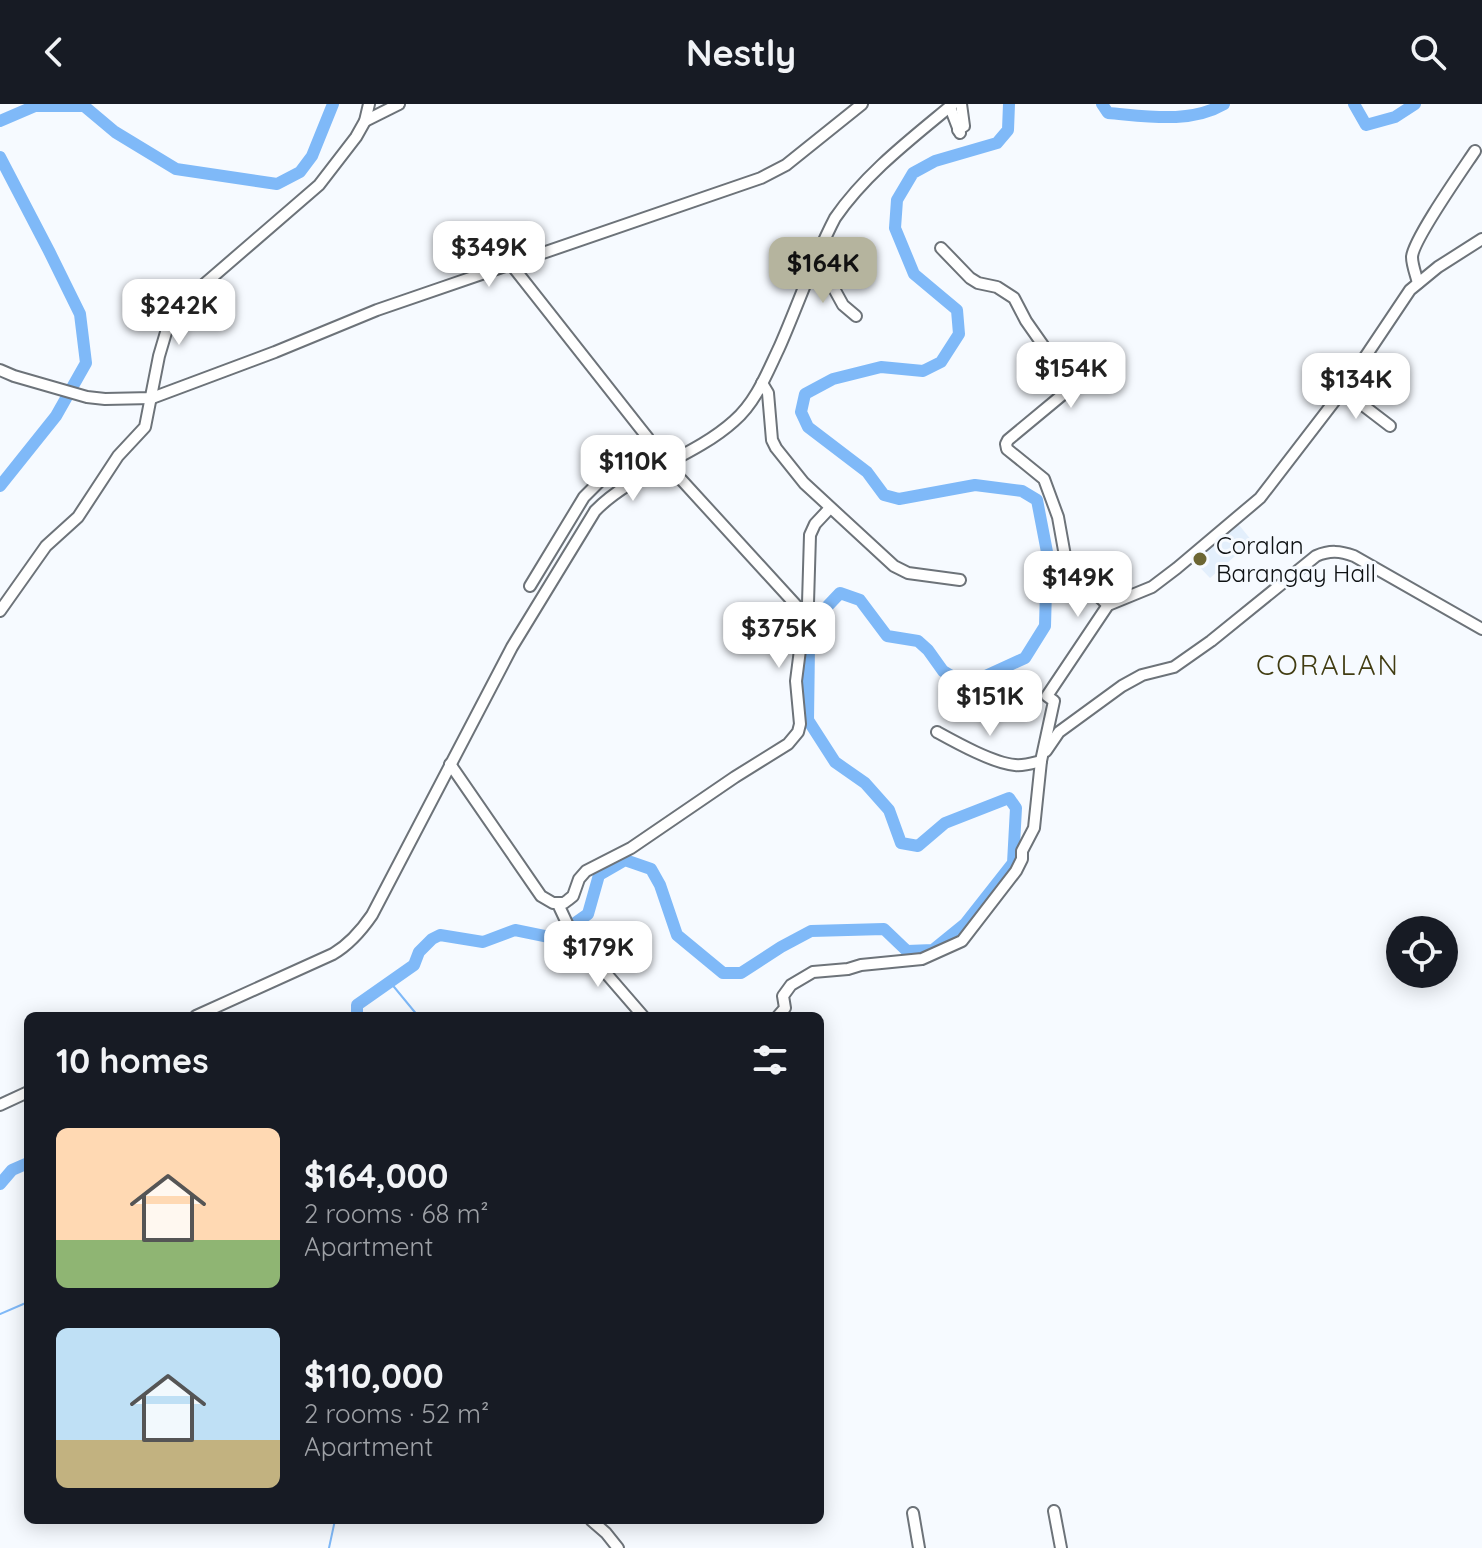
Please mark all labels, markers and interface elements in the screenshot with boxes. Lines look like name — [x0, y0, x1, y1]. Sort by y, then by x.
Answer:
icon: back — [32, 30, 76, 74]
text: Nestly — [686, 30, 796, 75]
icon: search — [1406, 30, 1450, 74]
pin: $349K — [433, 221, 545, 289]
text: $349K — [451, 230, 527, 263]
pin: $164K — [767, 237, 879, 305]
text: $164K — [787, 246, 859, 279]
pin: $242K — [123, 279, 235, 347]
text: $242K — [140, 288, 218, 321]
pin: $154K — [1015, 342, 1127, 410]
text: $154K — [1035, 351, 1107, 384]
pin: $134K — [1300, 353, 1412, 421]
text: $134K — [1320, 362, 1392, 395]
pin: $110K — [577, 435, 689, 503]
text: $110K — [599, 444, 667, 477]
place label: Coralan Barangay Hall — [1216, 530, 1376, 588]
marker: Coralan Barangay Hall — [1191, 550, 1209, 568]
pin: $149K — [1022, 551, 1134, 619]
text: $149K — [1042, 560, 1114, 593]
pin: $375K — [723, 602, 835, 670]
text: $375K — [741, 611, 817, 644]
district label: CORALAN — [1256, 647, 1400, 682]
pin: $151K — [934, 670, 1046, 738]
text: $151K — [956, 679, 1024, 712]
map controls — [1386, 916, 1458, 988]
button: locate — [1386, 916, 1458, 988]
pin: $179K — [542, 921, 654, 989]
text: $179K — [562, 930, 634, 963]
icon: filters — [748, 1038, 792, 1082]
text: 10 homes — [56, 1039, 209, 1082]
text: $164,000 — [304, 1154, 448, 1197]
icon: home — [120, 1160, 216, 1256]
text: 2 rooms · 68 m² — [304, 1197, 489, 1230]
text: Apartment — [304, 1230, 433, 1263]
text: $110,000 — [304, 1354, 444, 1397]
icon: home — [120, 1360, 216, 1456]
text: 2 rooms · 52 m² — [304, 1397, 489, 1430]
text: Apartment — [304, 1430, 433, 1463]

